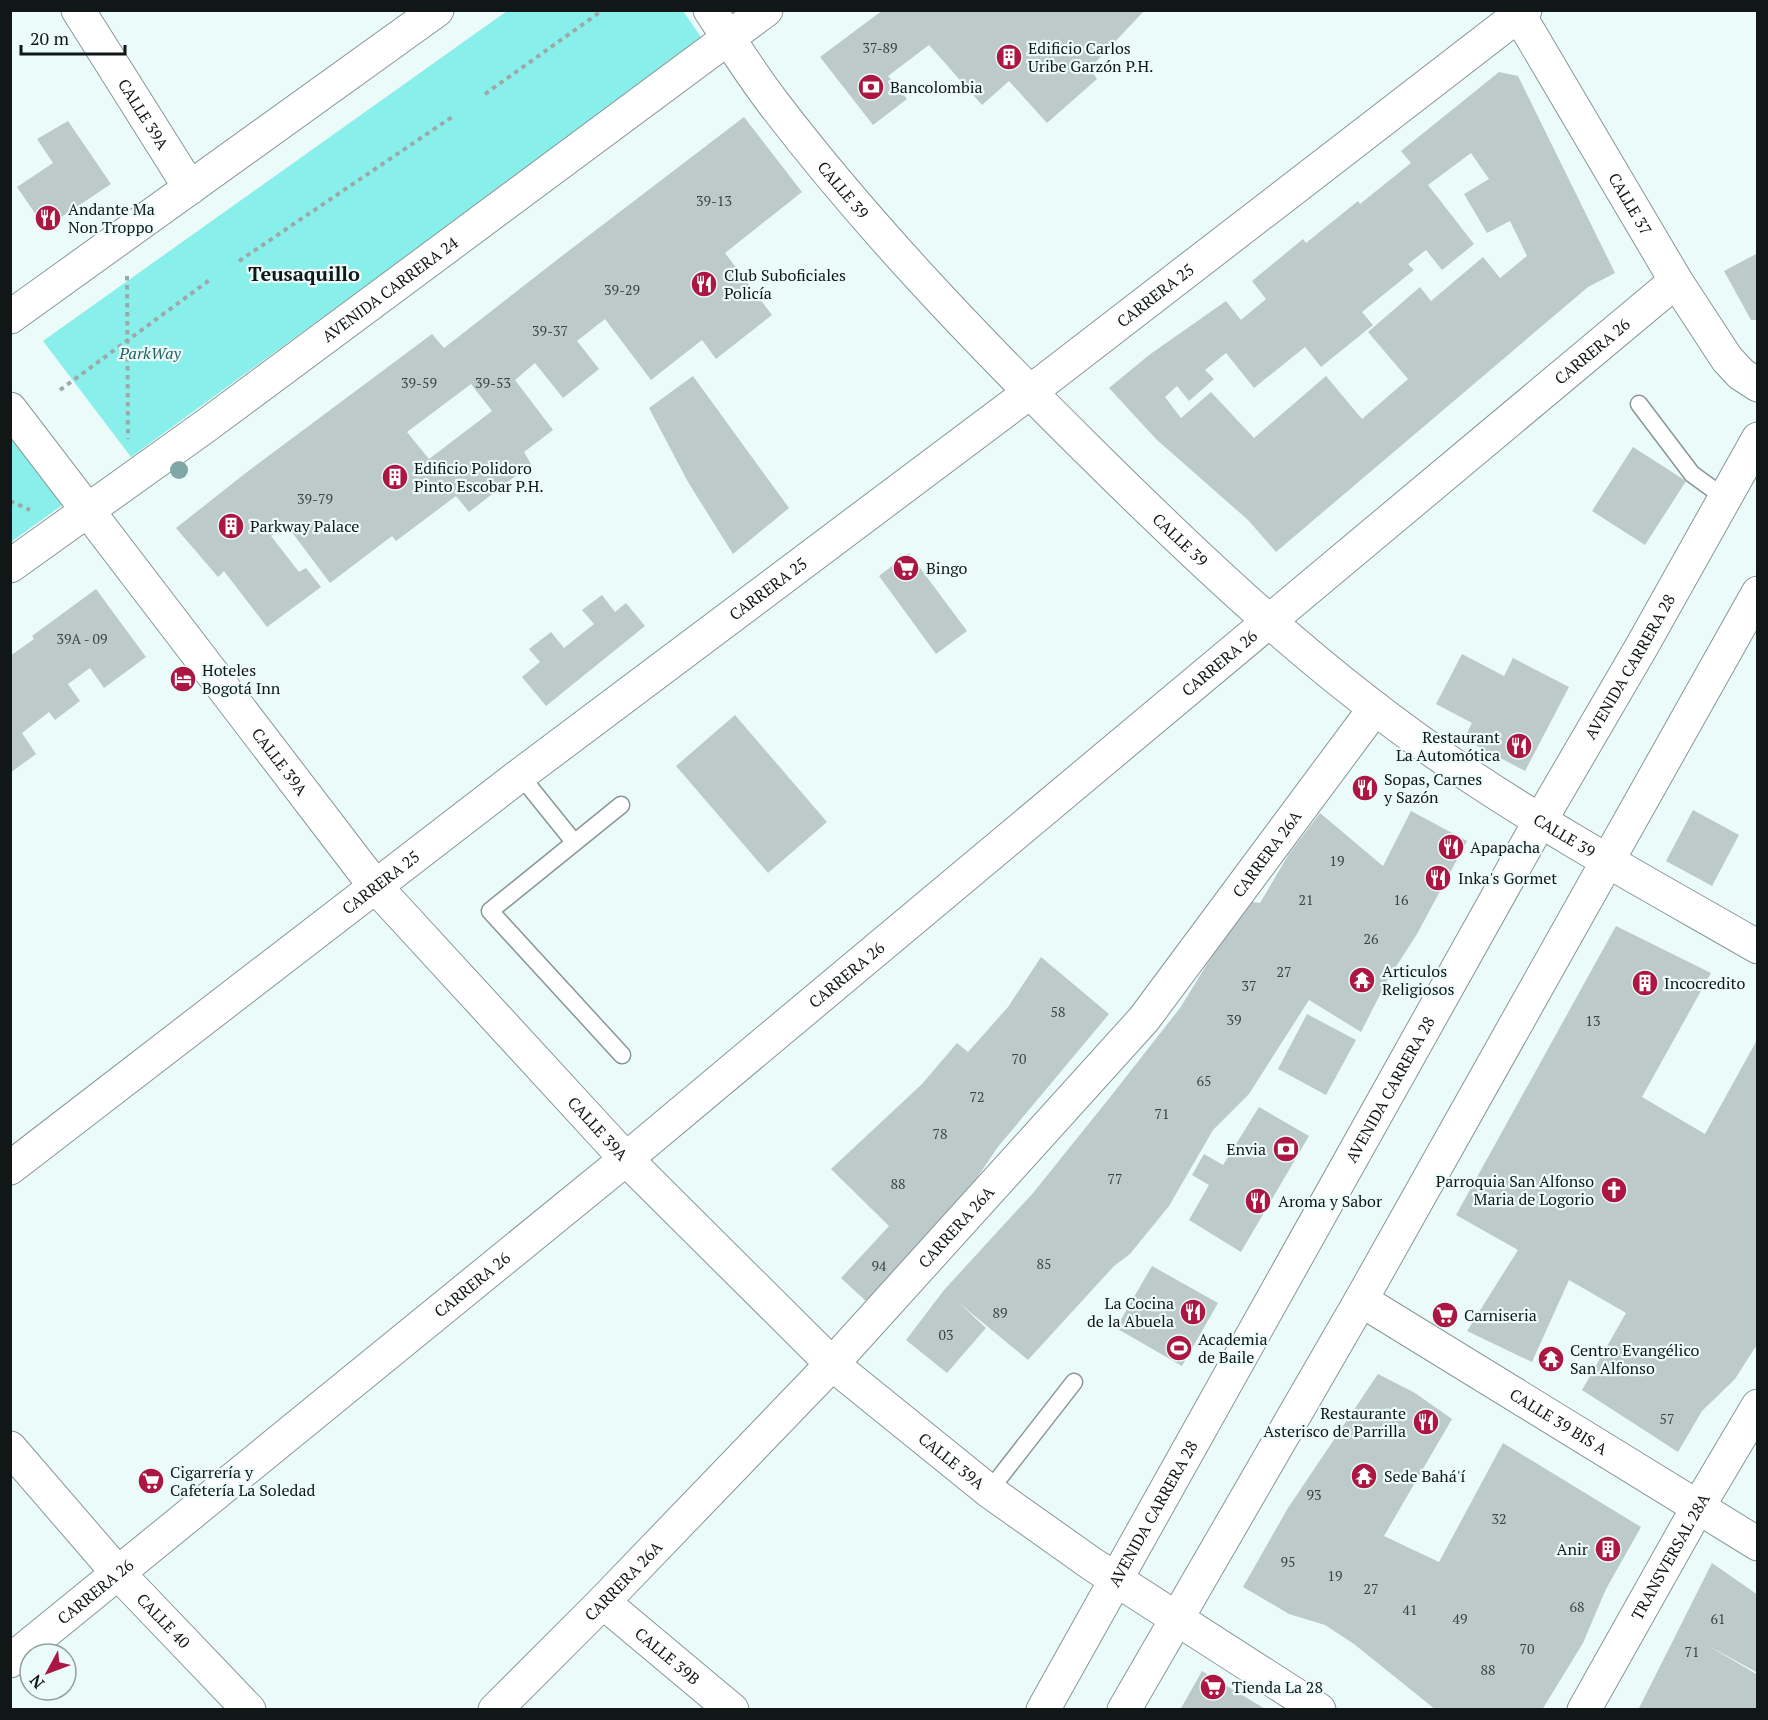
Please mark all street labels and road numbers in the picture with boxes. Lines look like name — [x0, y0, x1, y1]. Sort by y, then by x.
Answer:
street label: CALLE 39A — [113, 75, 174, 154]
street label: CALLE 39 — [813, 156, 874, 223]
street label: CALLE 37 — [1603, 169, 1657, 239]
street label: AVENIDA CARRERA 24 — [317, 231, 463, 347]
street label: CARRERA 25 — [1112, 258, 1199, 332]
street label: CARRERA 26 — [1550, 313, 1635, 389]
street label: CALLE 39 — [1148, 508, 1213, 571]
street label: CARRERA 25 — [724, 552, 812, 625]
street label: AVENIDA CARRERA 28 — [1579, 590, 1680, 743]
street label: CARRERA 26 — [1177, 625, 1262, 701]
street label: CALLE 39A — [247, 723, 313, 800]
street label: CARRERA 26A — [1227, 806, 1306, 902]
street label: CALLE 39 — [1529, 808, 1600, 862]
street label: CARRERA 25 — [337, 845, 424, 919]
street label: CARRERA 26 — [804, 936, 889, 1013]
street label: AVENIDA CARRERA 28 — [1340, 1012, 1440, 1166]
street label: CALLE 39A — [563, 1092, 633, 1165]
street label: CARRERA 26A — [913, 1181, 999, 1272]
street label: CARRERA 26 — [429, 1246, 515, 1322]
street label: CALLE 39 BIS A — [1506, 1383, 1612, 1460]
street label: CALLE 39A — [914, 1427, 990, 1494]
street label: AVENIDA CARRERA 28 — [1103, 1437, 1202, 1591]
street label: TRANSVERSAL 28A — [1626, 1489, 1715, 1624]
street label: CARRERA 26A — [579, 1536, 667, 1626]
street label: CARRERA 26 — [53, 1554, 138, 1629]
street label: CALLE 40 — [132, 1588, 195, 1653]
street label: CALLE 39B — [630, 1622, 705, 1690]

